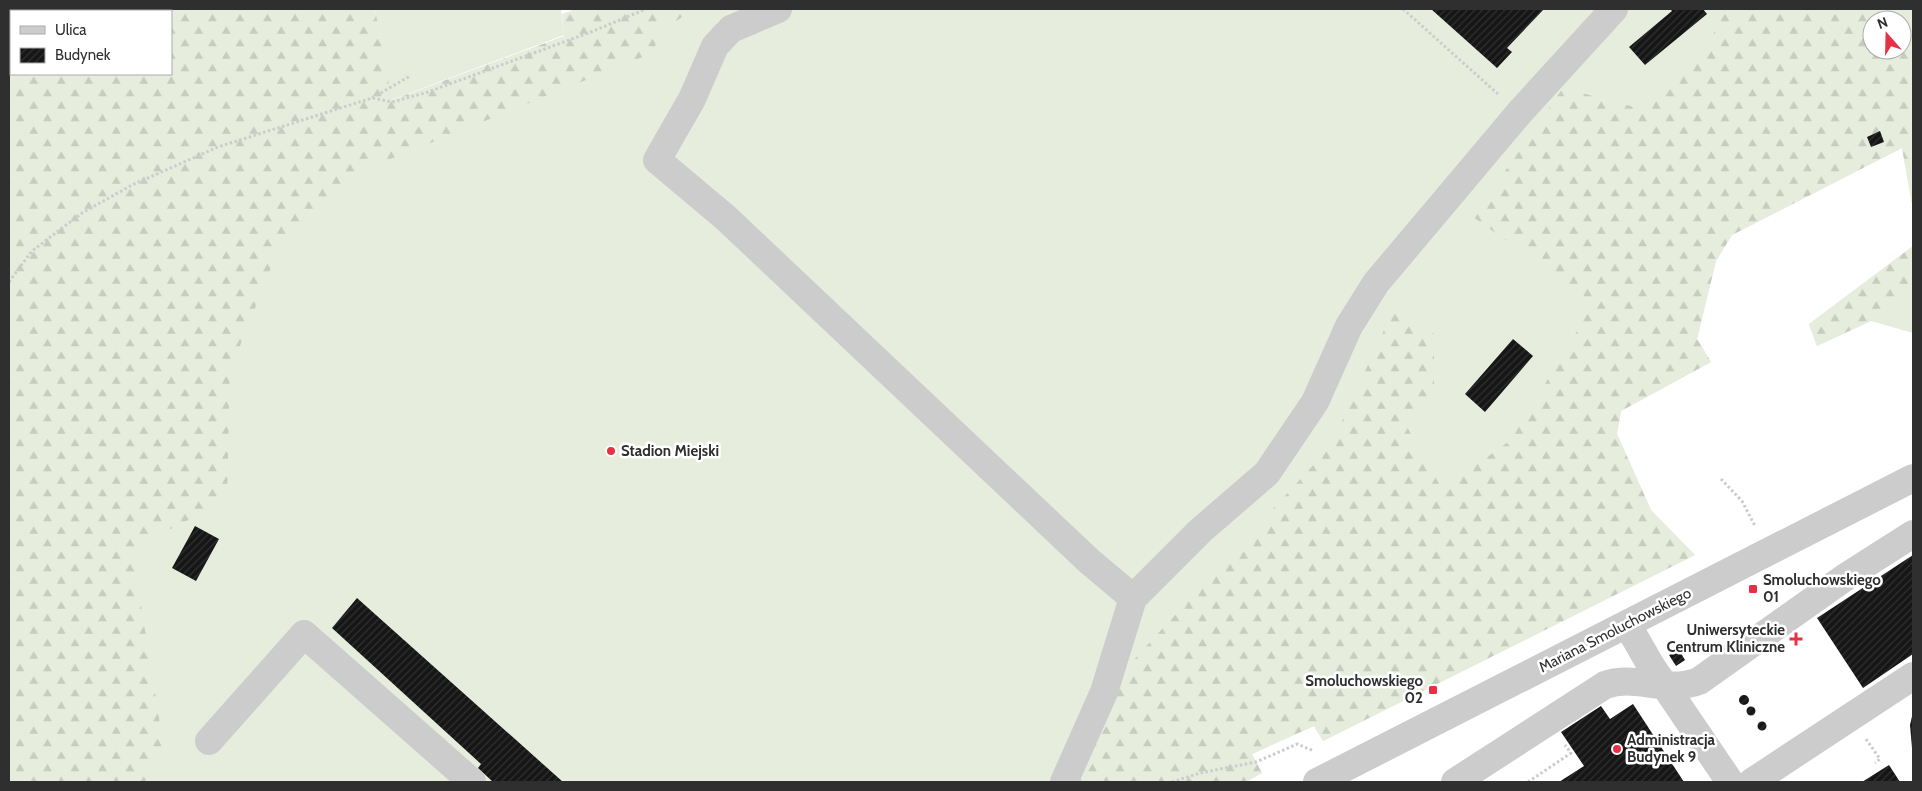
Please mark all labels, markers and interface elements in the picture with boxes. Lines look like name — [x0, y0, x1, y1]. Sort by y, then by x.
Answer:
legend — [10, 10, 172, 75]
north arrow — [1862, 10, 1912, 60]
text: N — [1875, 13, 1890, 33]
text: Ulica — [55, 21, 87, 39]
text: Budynek — [55, 46, 111, 64]
place label: Stadion Miejski — [621, 442, 719, 460]
marker: Stadion Miejski — [605, 445, 617, 457]
place label: Smoluchowskiego 01 — [1763, 571, 1881, 606]
marker: Smoluchowskiego 01 — [1747, 583, 1759, 595]
street label: Mariana Smoluchowskiego — [1536, 584, 1694, 676]
place label: Uniwersyteckie Centrum Kliniczne — [1667, 621, 1785, 656]
marker: Uniwersyteckie Centrum Kliniczne — [1789, 632, 1803, 646]
place label: Smoluchowskiego 02 — [1305, 672, 1423, 707]
marker: Smoluchowskiego 02 — [1427, 684, 1439, 696]
place label: Administracja Budynek 9 — [1627, 731, 1716, 766]
marker: Administracja Budynek 9 — [1611, 743, 1623, 755]

